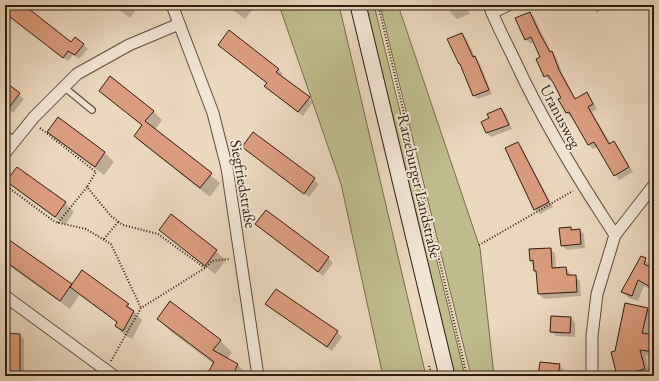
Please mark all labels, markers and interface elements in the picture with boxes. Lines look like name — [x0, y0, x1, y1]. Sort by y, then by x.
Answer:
street label: Uranusweg — [535, 81, 587, 153]
street label: Ratzeburger Landstraße — [393, 112, 446, 260]
street label: Siegfriedstraße — [225, 138, 262, 230]

